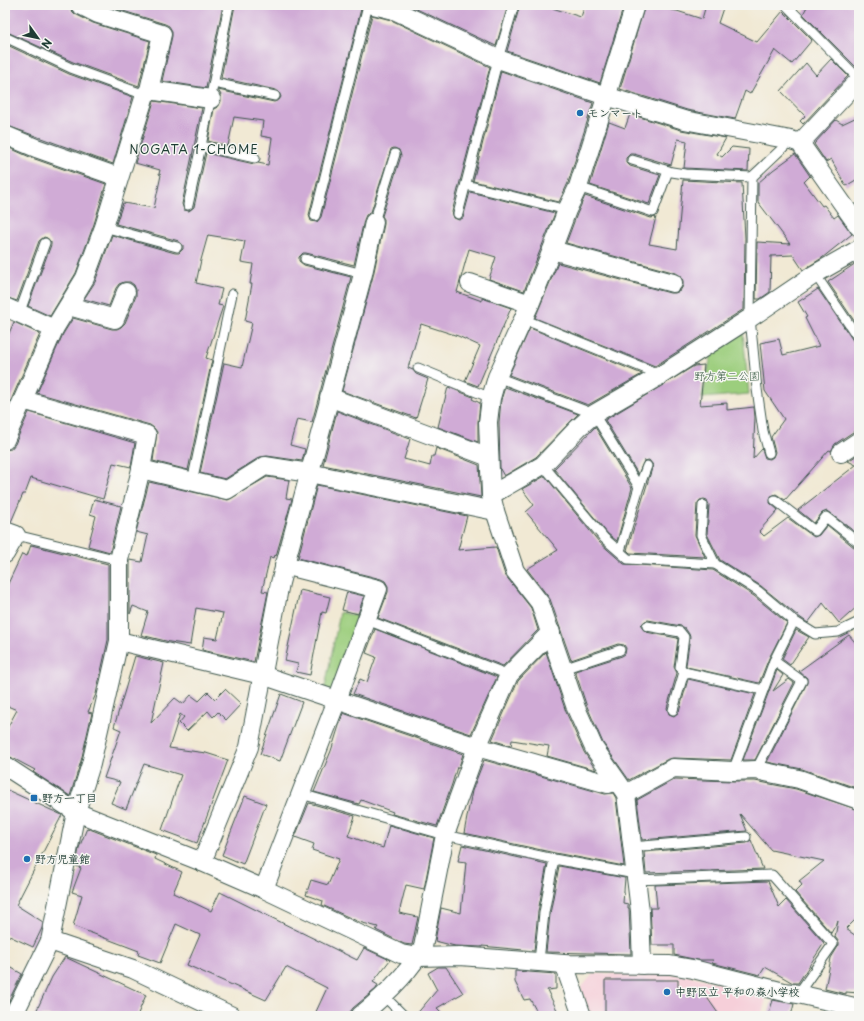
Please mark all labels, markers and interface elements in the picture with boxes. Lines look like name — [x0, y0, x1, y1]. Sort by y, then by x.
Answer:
north arrow — [18, 18, 58, 58]
text: N — [37, 35, 56, 52]
place label: モンマート — [588, 104, 643, 121]
marker: モンマート — [575, 108, 585, 118]
district label: NOGATA 1-CHOME — [129, 140, 259, 158]
park label: 野方第二公園 — [694, 367, 760, 384]
place label: 野方一丁目 — [42, 789, 97, 806]
marker: 野方一丁目 — [29, 793, 39, 803]
place label: 野方児童館 — [35, 850, 90, 867]
marker: 野方児童館 — [22, 854, 32, 864]
place label: 中野区立 平和の森小学校 — [675, 983, 800, 1000]
marker: 中野区立 平和の森小学校 — [662, 987, 672, 997]

